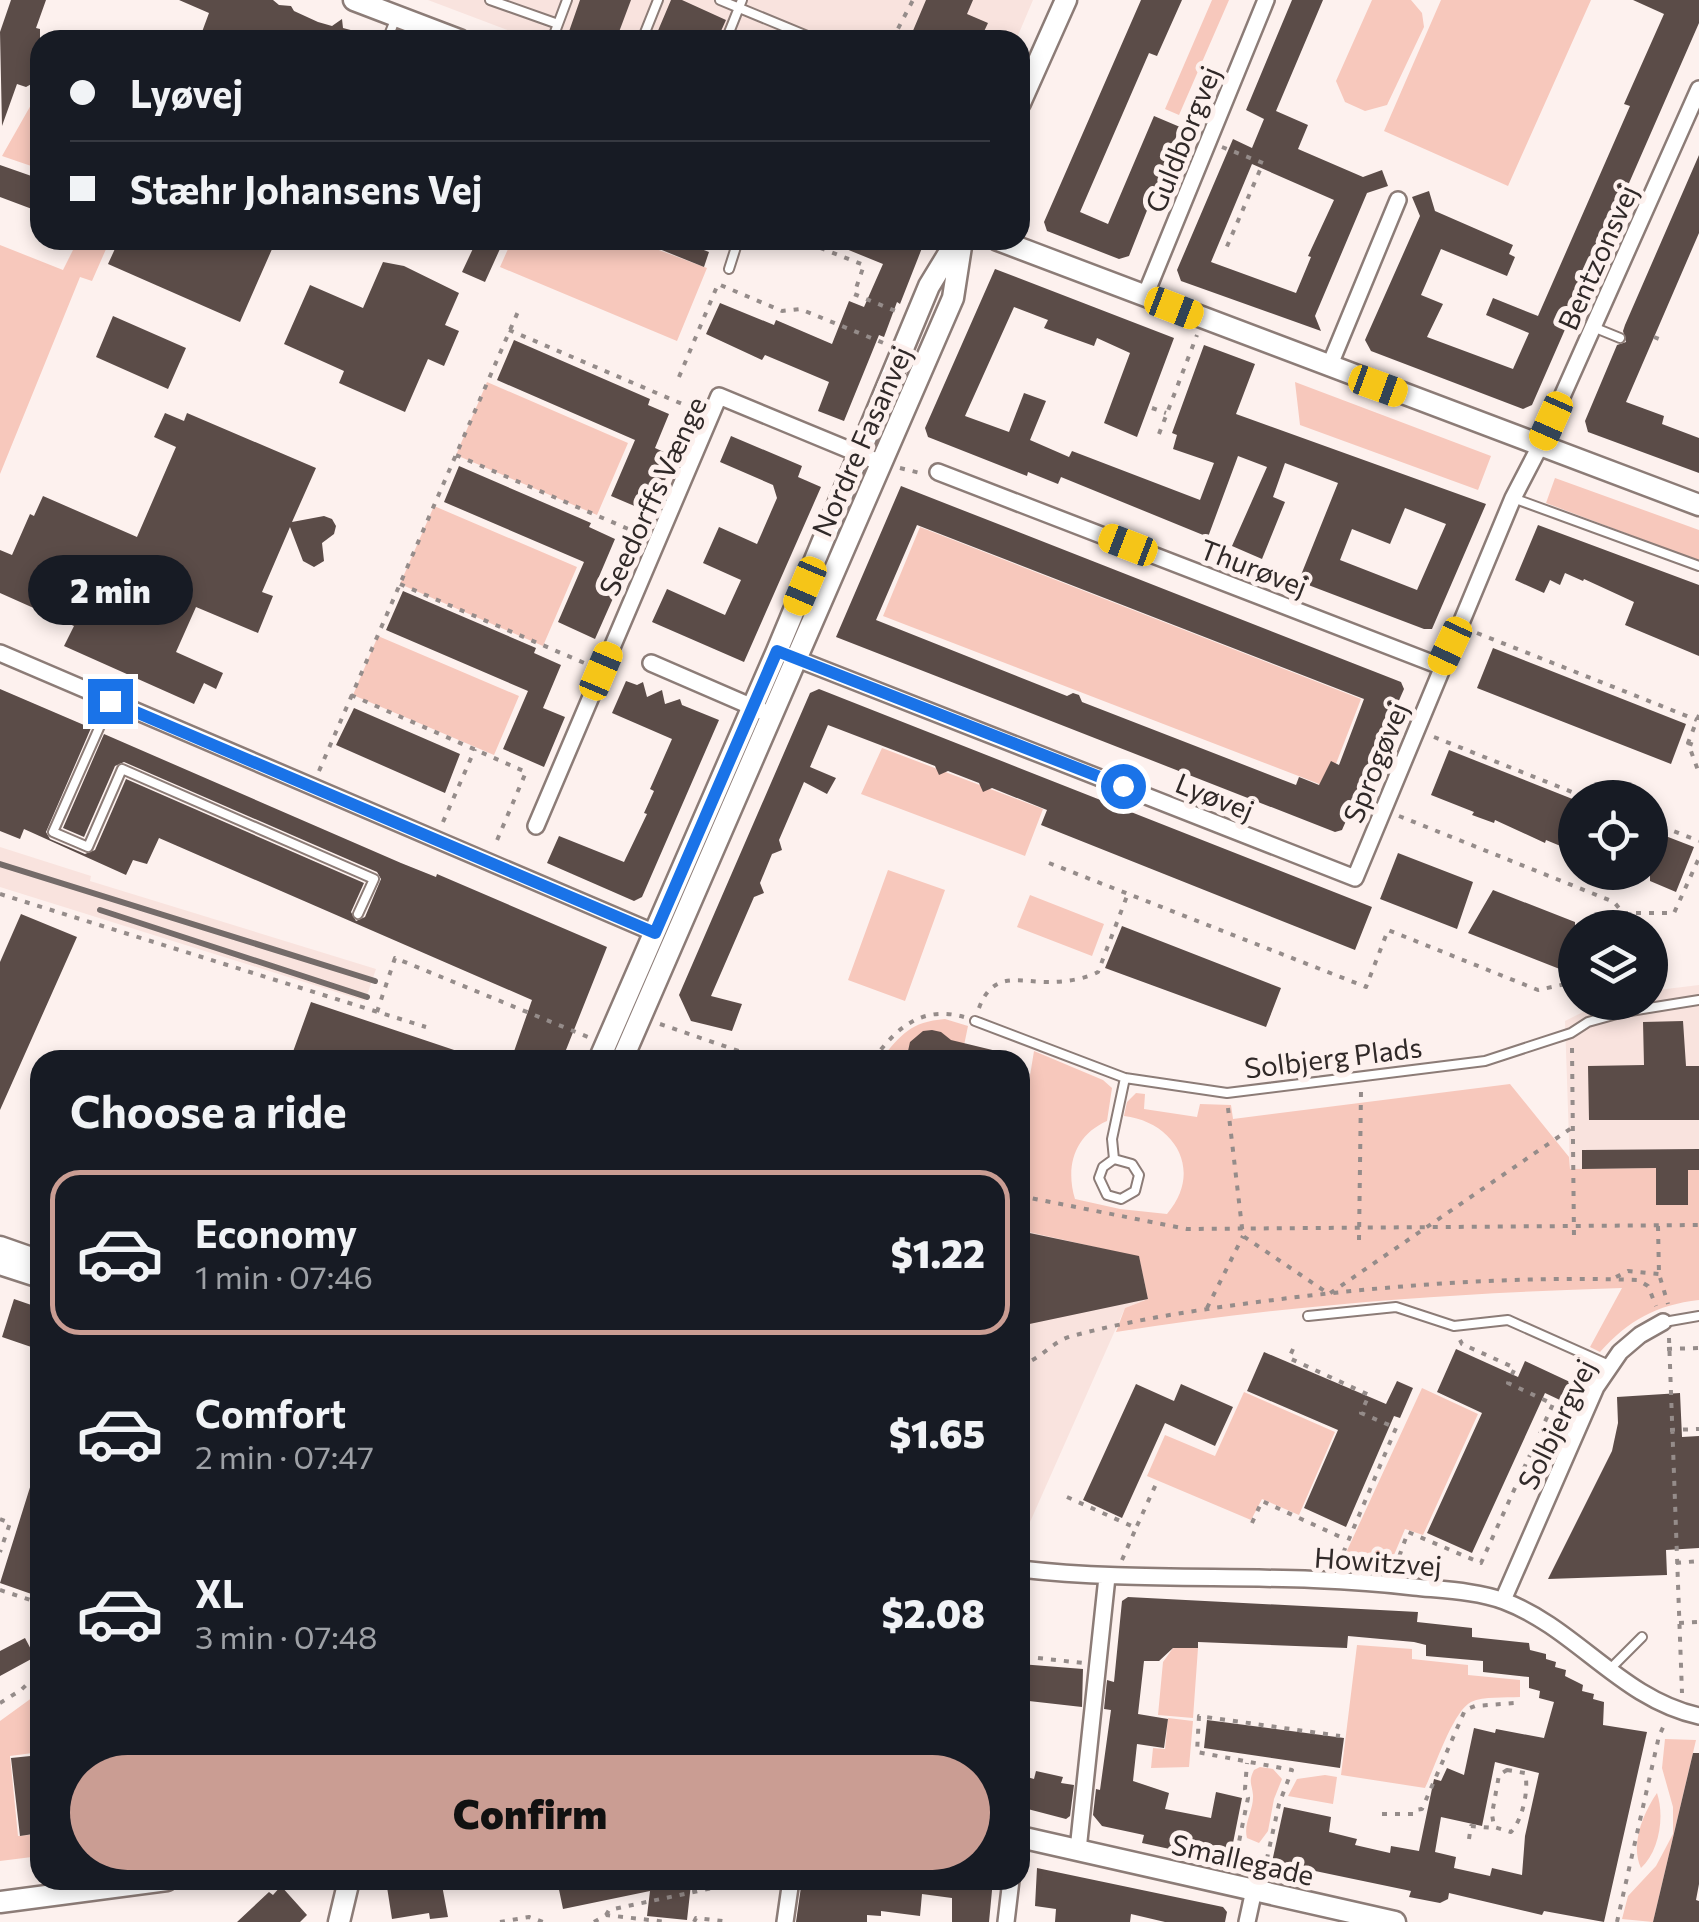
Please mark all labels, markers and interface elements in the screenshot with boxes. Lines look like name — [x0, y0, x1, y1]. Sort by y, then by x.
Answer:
street label: Guldborgvej — [1137, 61, 1227, 217]
text: Lyøvej — [130, 69, 243, 116]
text: Stæhr Johansens Vej — [130, 165, 482, 212]
street label: Bentzonsvej — [1550, 179, 1644, 335]
car — [1141, 283, 1207, 333]
street label: Nordre Fasanvej — [804, 341, 918, 541]
car — [1345, 362, 1411, 410]
car — [1525, 387, 1577, 455]
street label: Seedorffs Vænge — [591, 391, 713, 601]
car — [1095, 520, 1161, 570]
street label: Thurøvej — [1195, 531, 1313, 603]
car — [779, 553, 831, 619]
callout: 2 min — [28, 556, 192, 626]
text: 2 min — [70, 570, 151, 610]
car — [1424, 612, 1476, 680]
car — [575, 638, 627, 704]
route end — [88, 679, 133, 724]
street label: Sprogøvej — [1335, 697, 1415, 827]
route start — [1101, 764, 1146, 809]
street label: Lyøvej — [1171, 765, 1259, 827]
map controls — [1558, 780, 1668, 1020]
button: locate — [1558, 780, 1668, 890]
button: layers — [1558, 910, 1668, 1020]
street label: Solbjerg Plads — [1242, 1029, 1424, 1085]
text: Choose a ride — [70, 1082, 347, 1137]
icon: car — [75, 1208, 165, 1298]
text: Economy — [195, 1209, 357, 1256]
text: $1.22 — [891, 1229, 985, 1276]
text: 1 min · 07:46 — [195, 1256, 373, 1296]
street label: Solbjergvej — [1510, 1353, 1602, 1495]
icon: car — [75, 1388, 165, 1478]
text: Comfort — [195, 1389, 346, 1436]
text: $1.65 — [889, 1409, 985, 1456]
text: 2 min · 07:47 — [195, 1436, 374, 1476]
street label: Howitzvej — [1313, 1540, 1443, 1582]
icon: car — [75, 1568, 165, 1658]
text: XL — [195, 1569, 244, 1616]
text: $2.08 — [882, 1589, 985, 1636]
text: 3 min · 07:48 — [195, 1616, 378, 1656]
button: Confirm — [70, 1755, 990, 1870]
street label: Smallegade — [1169, 1826, 1317, 1892]

